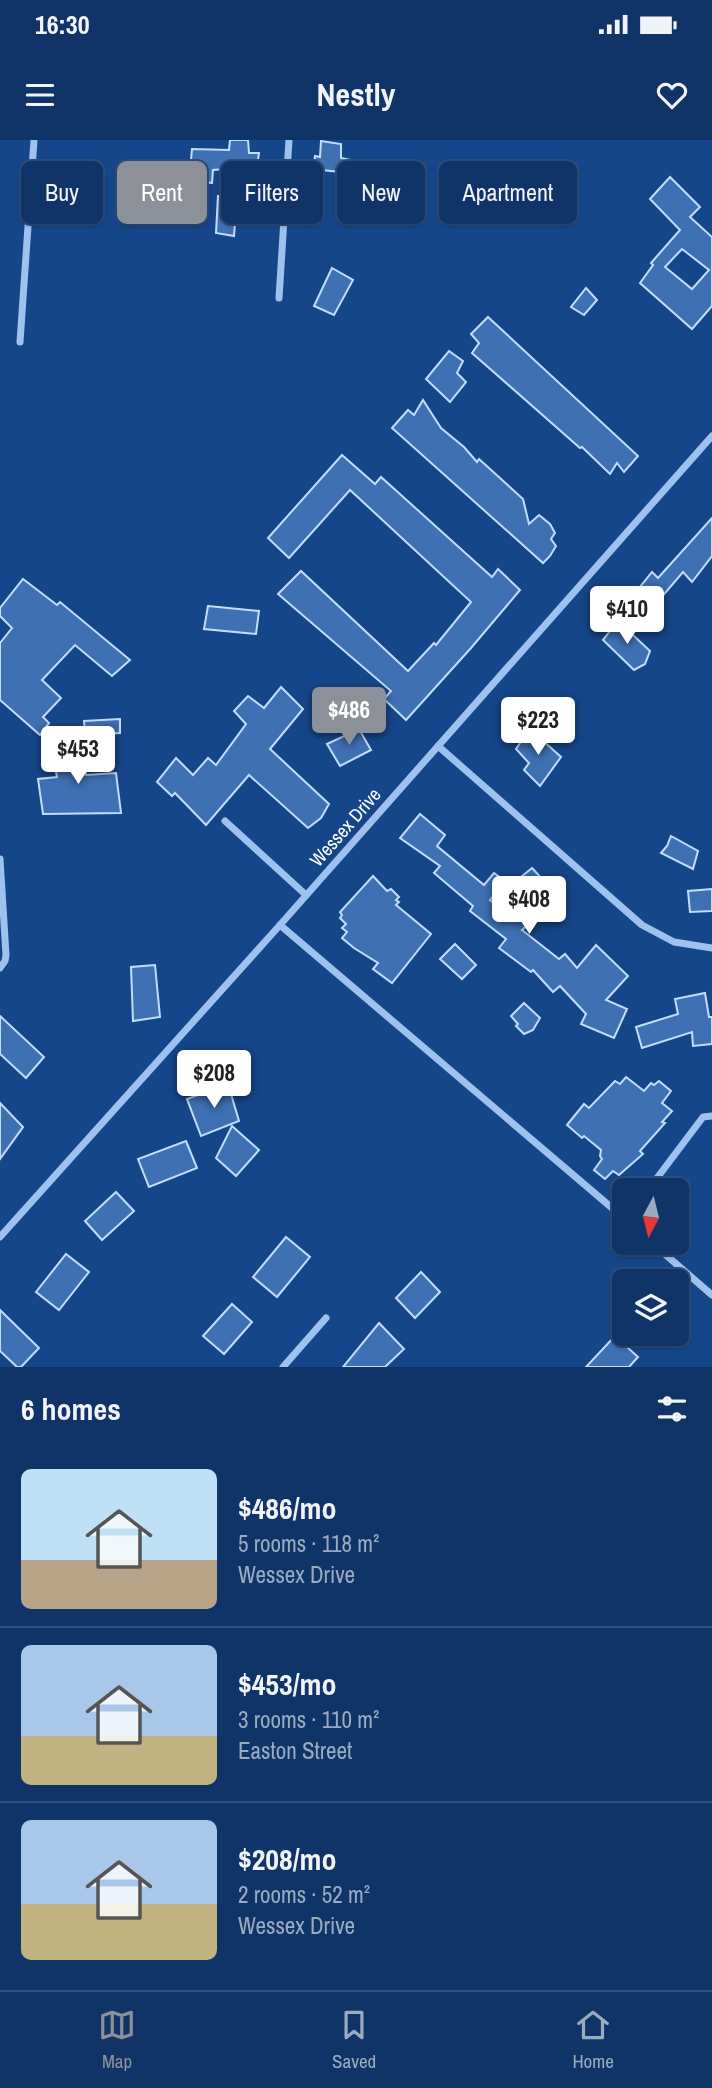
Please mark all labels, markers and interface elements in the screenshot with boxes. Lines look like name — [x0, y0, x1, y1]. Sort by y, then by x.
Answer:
text: 16:30 — [35, 7, 90, 42]
text: Nestly — [317, 73, 395, 116]
icon: menu — [21, 76, 59, 114]
icon: heart — [653, 76, 691, 114]
chip: Buy — [21, 161, 103, 224]
chip: Rent — [117, 161, 207, 224]
chip: Filters — [221, 161, 323, 224]
chip: New — [337, 161, 425, 224]
chip: Apartment — [439, 161, 577, 224]
pin: $410 — [586, 587, 668, 646]
text: $410 — [606, 593, 648, 624]
pin: $486 — [308, 688, 390, 747]
text: $486 — [328, 694, 370, 725]
pin: $223 — [497, 698, 579, 757]
text: $223 — [517, 704, 559, 735]
pin: $453 — [37, 726, 119, 786]
text: $453 — [57, 733, 99, 764]
street label: Wessex Drive — [303, 782, 387, 872]
pin: $408 — [488, 876, 570, 936]
text: $408 — [508, 883, 550, 914]
pin: $208 — [173, 1051, 255, 1110]
text: $208 — [193, 1057, 235, 1088]
north arrow — [612, 1178, 690, 1255]
map controls — [612, 1178, 689, 1346]
button: layers — [612, 1269, 689, 1346]
text: 6 homes — [21, 1389, 121, 1429]
icon: filters — [653, 1390, 691, 1428]
text: $486/mo — [238, 1488, 336, 1528]
icon: home — [77, 1497, 161, 1581]
text: 5 rooms · 118 m² — [238, 1528, 379, 1559]
text: Wessex Drive — [238, 1559, 355, 1590]
text: $453/mo — [238, 1664, 336, 1704]
icon: home — [77, 1673, 161, 1757]
text: 3 rooms · 110 m² — [238, 1704, 379, 1735]
text: Easton Street — [238, 1735, 352, 1766]
text: $208/mo — [238, 1839, 336, 1879]
icon: home — [77, 1848, 161, 1932]
text: 2 rooms · 52 m² — [238, 1879, 370, 1910]
text: Wessex Drive — [238, 1910, 355, 1941]
tab: Map — [98, 2006, 136, 2074]
tab: Saved — [332, 2006, 376, 2074]
tab: Home — [572, 2006, 614, 2074]

